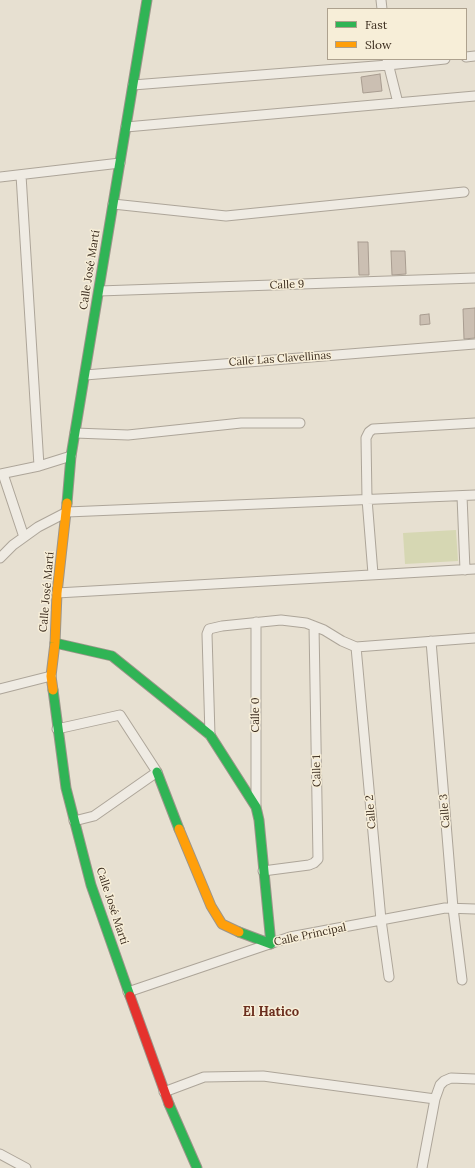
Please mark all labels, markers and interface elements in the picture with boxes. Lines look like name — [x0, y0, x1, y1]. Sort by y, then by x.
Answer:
legend — [327, 8, 467, 60]
text: Fast — [365, 17, 388, 32]
text: Slow — [365, 37, 392, 52]
street label: Calle José Martí — [77, 229, 103, 311]
street label: Calle 9 — [269, 278, 305, 292]
street label: Calle Las Clavellinas — [228, 349, 332, 369]
street label: Calle José Martí — [37, 551, 57, 633]
street label: Calle 0 — [249, 697, 263, 733]
street label: Calle 1 — [310, 755, 324, 787]
street label: Calle 3 — [437, 793, 453, 829]
street label: Calle 2 — [363, 794, 379, 830]
street label: Calle José Martí — [93, 866, 131, 946]
street label: Calle Principal — [273, 921, 347, 949]
district label: El Hatico — [243, 1004, 299, 1020]

